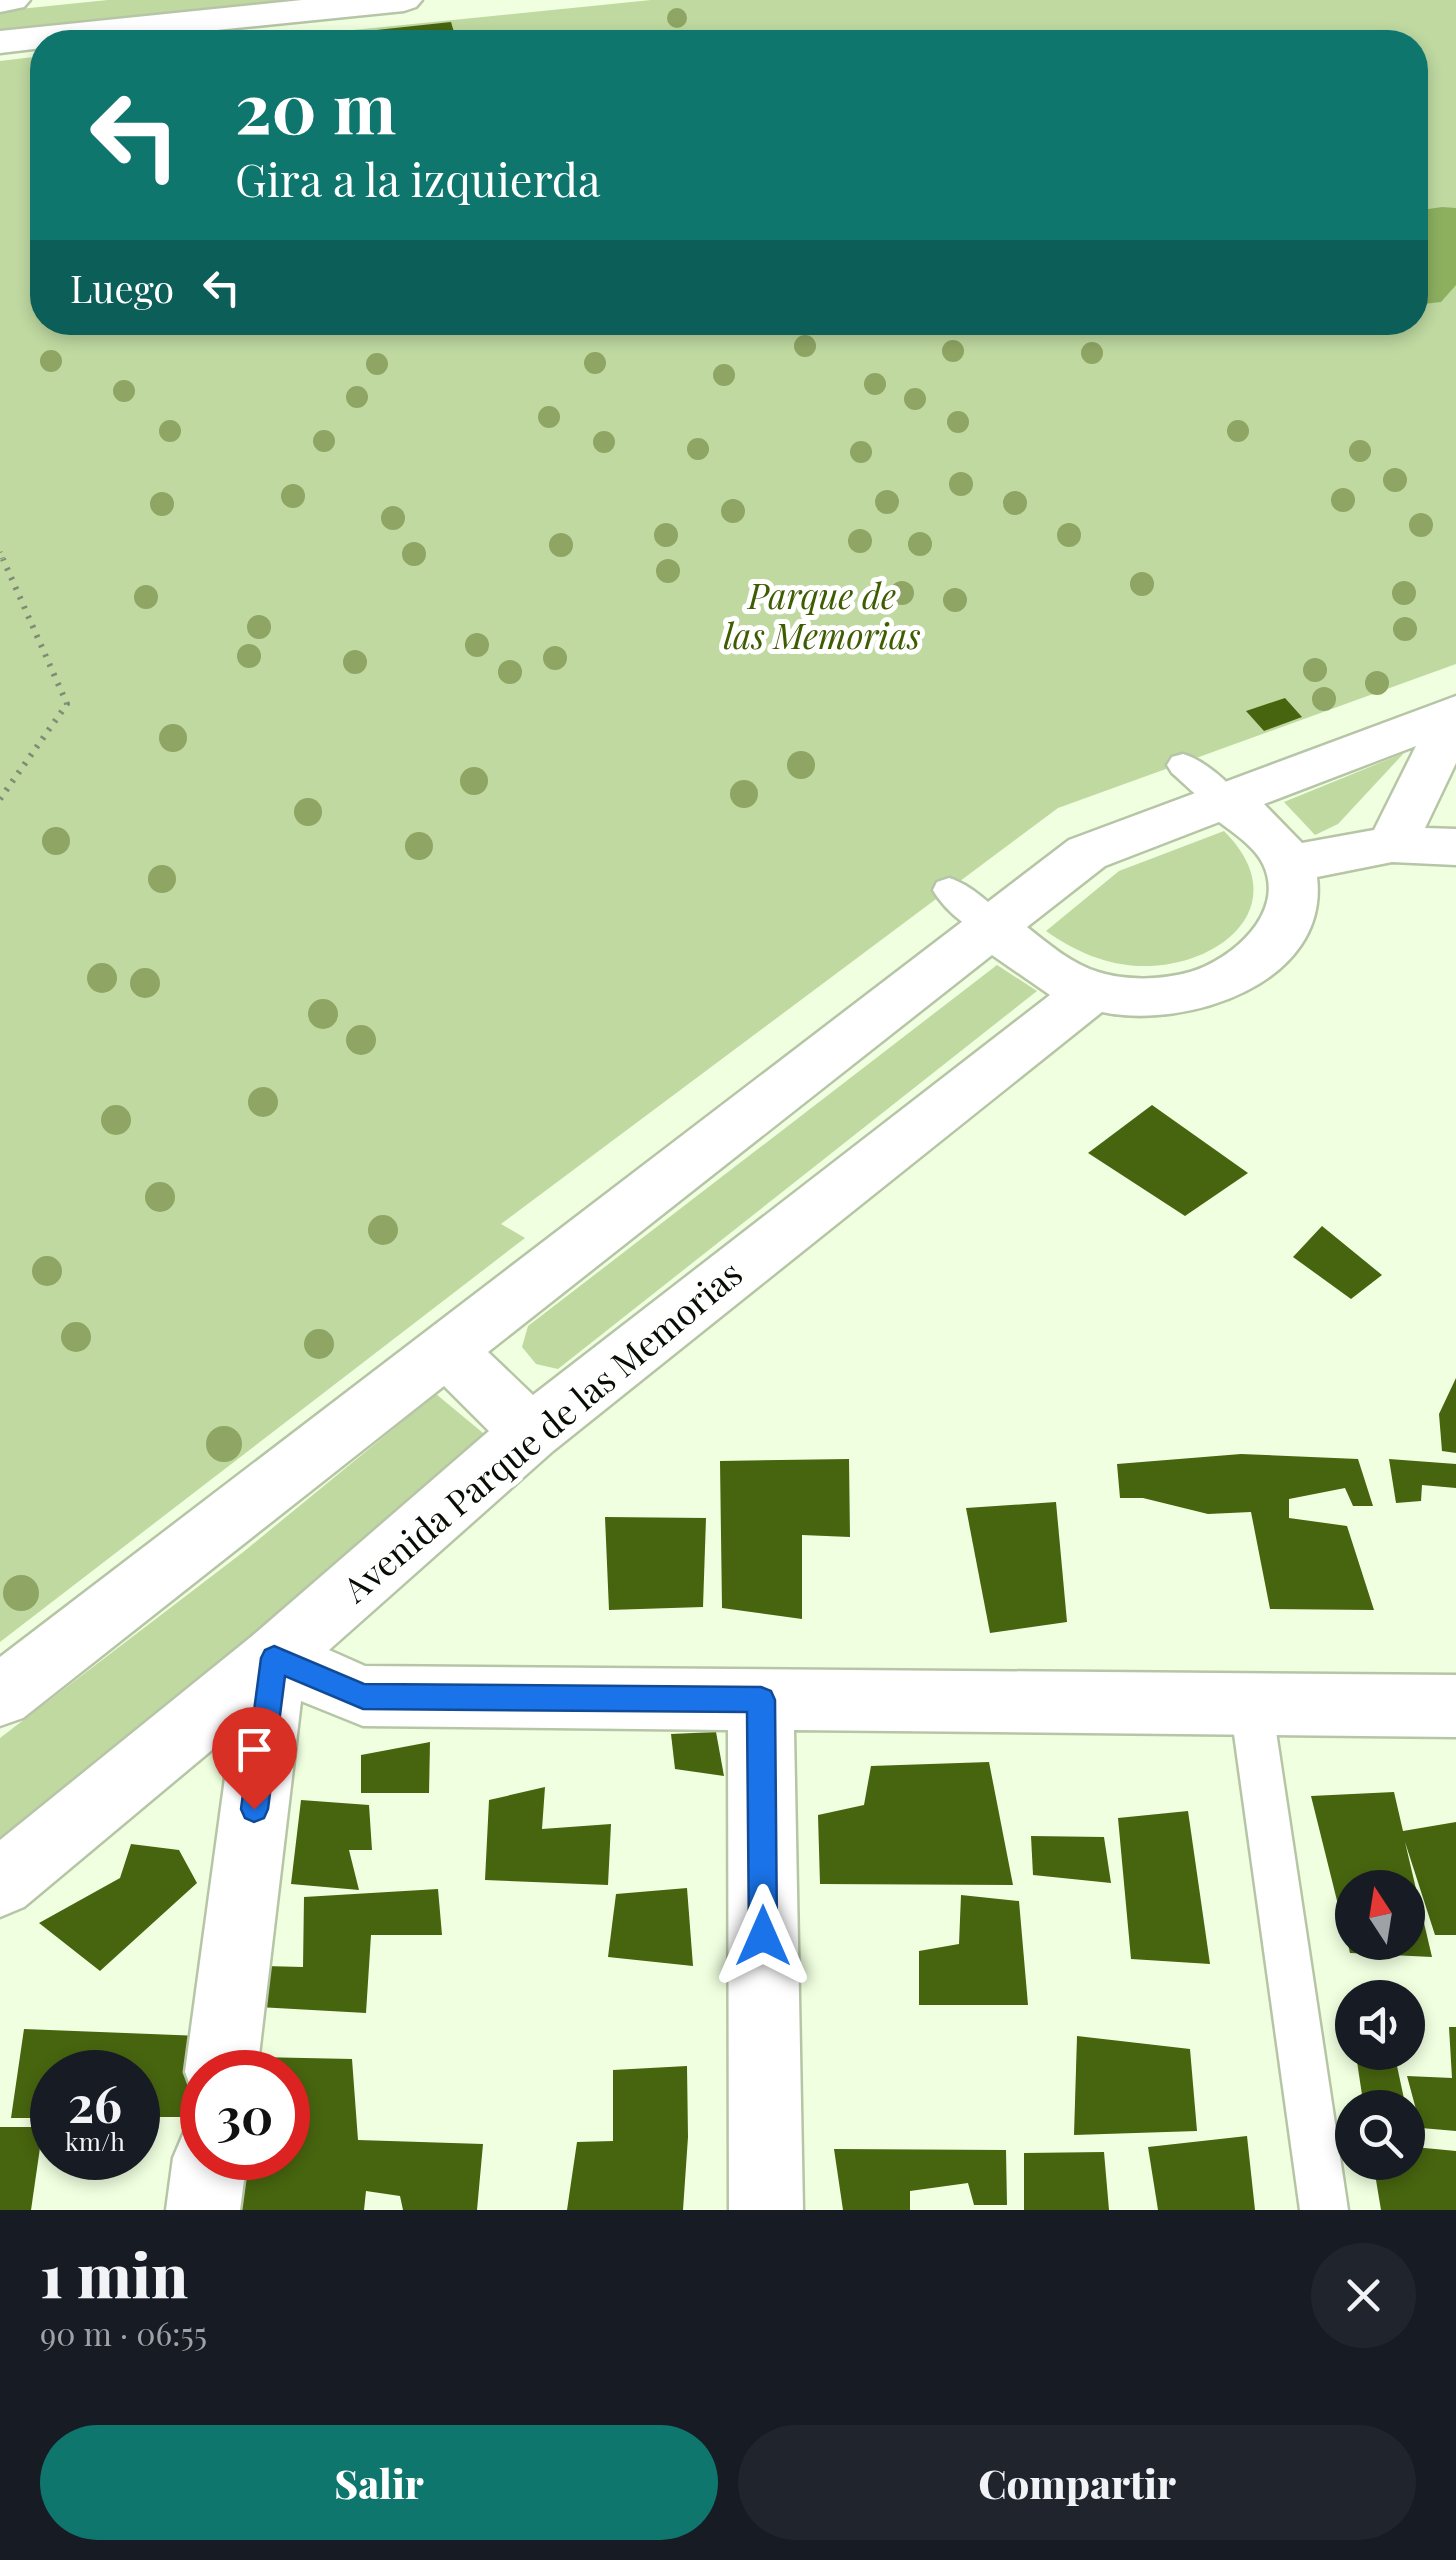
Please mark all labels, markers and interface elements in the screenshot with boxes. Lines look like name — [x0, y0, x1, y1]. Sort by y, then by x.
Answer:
text: 20 m — [235, 58, 396, 152]
icon: left — [70, 70, 200, 200]
text: Gira a la izquierda — [235, 148, 600, 208]
icon: left — [194, 260, 249, 315]
text: Luego — [70, 262, 174, 313]
park label: Parque de las Memorias — [723, 571, 921, 658]
street label: Avenida Parque de las Memorias — [331, 1249, 751, 1612]
pin — [212, 1707, 297, 1810]
icon: arrive — [227, 1722, 282, 1777]
north arrow — [1335, 1870, 1425, 1960]
map controls — [1335, 1870, 1425, 2180]
position arrow — [711, 1884, 815, 1988]
button: sound — [1335, 1980, 1425, 2070]
speed limit sign: 30 — [180, 2050, 310, 2180]
text: 26 — [68, 2069, 122, 2136]
button: search — [1335, 2090, 1425, 2180]
text: km/h — [65, 2124, 125, 2157]
text: 1 min — [40, 2233, 188, 2313]
button: close — [1311, 2243, 1416, 2348]
text: 90 m · 06:55 — [40, 2311, 207, 2354]
button: Salir — [40, 2425, 718, 2540]
button: Compartir — [738, 2425, 1416, 2540]

